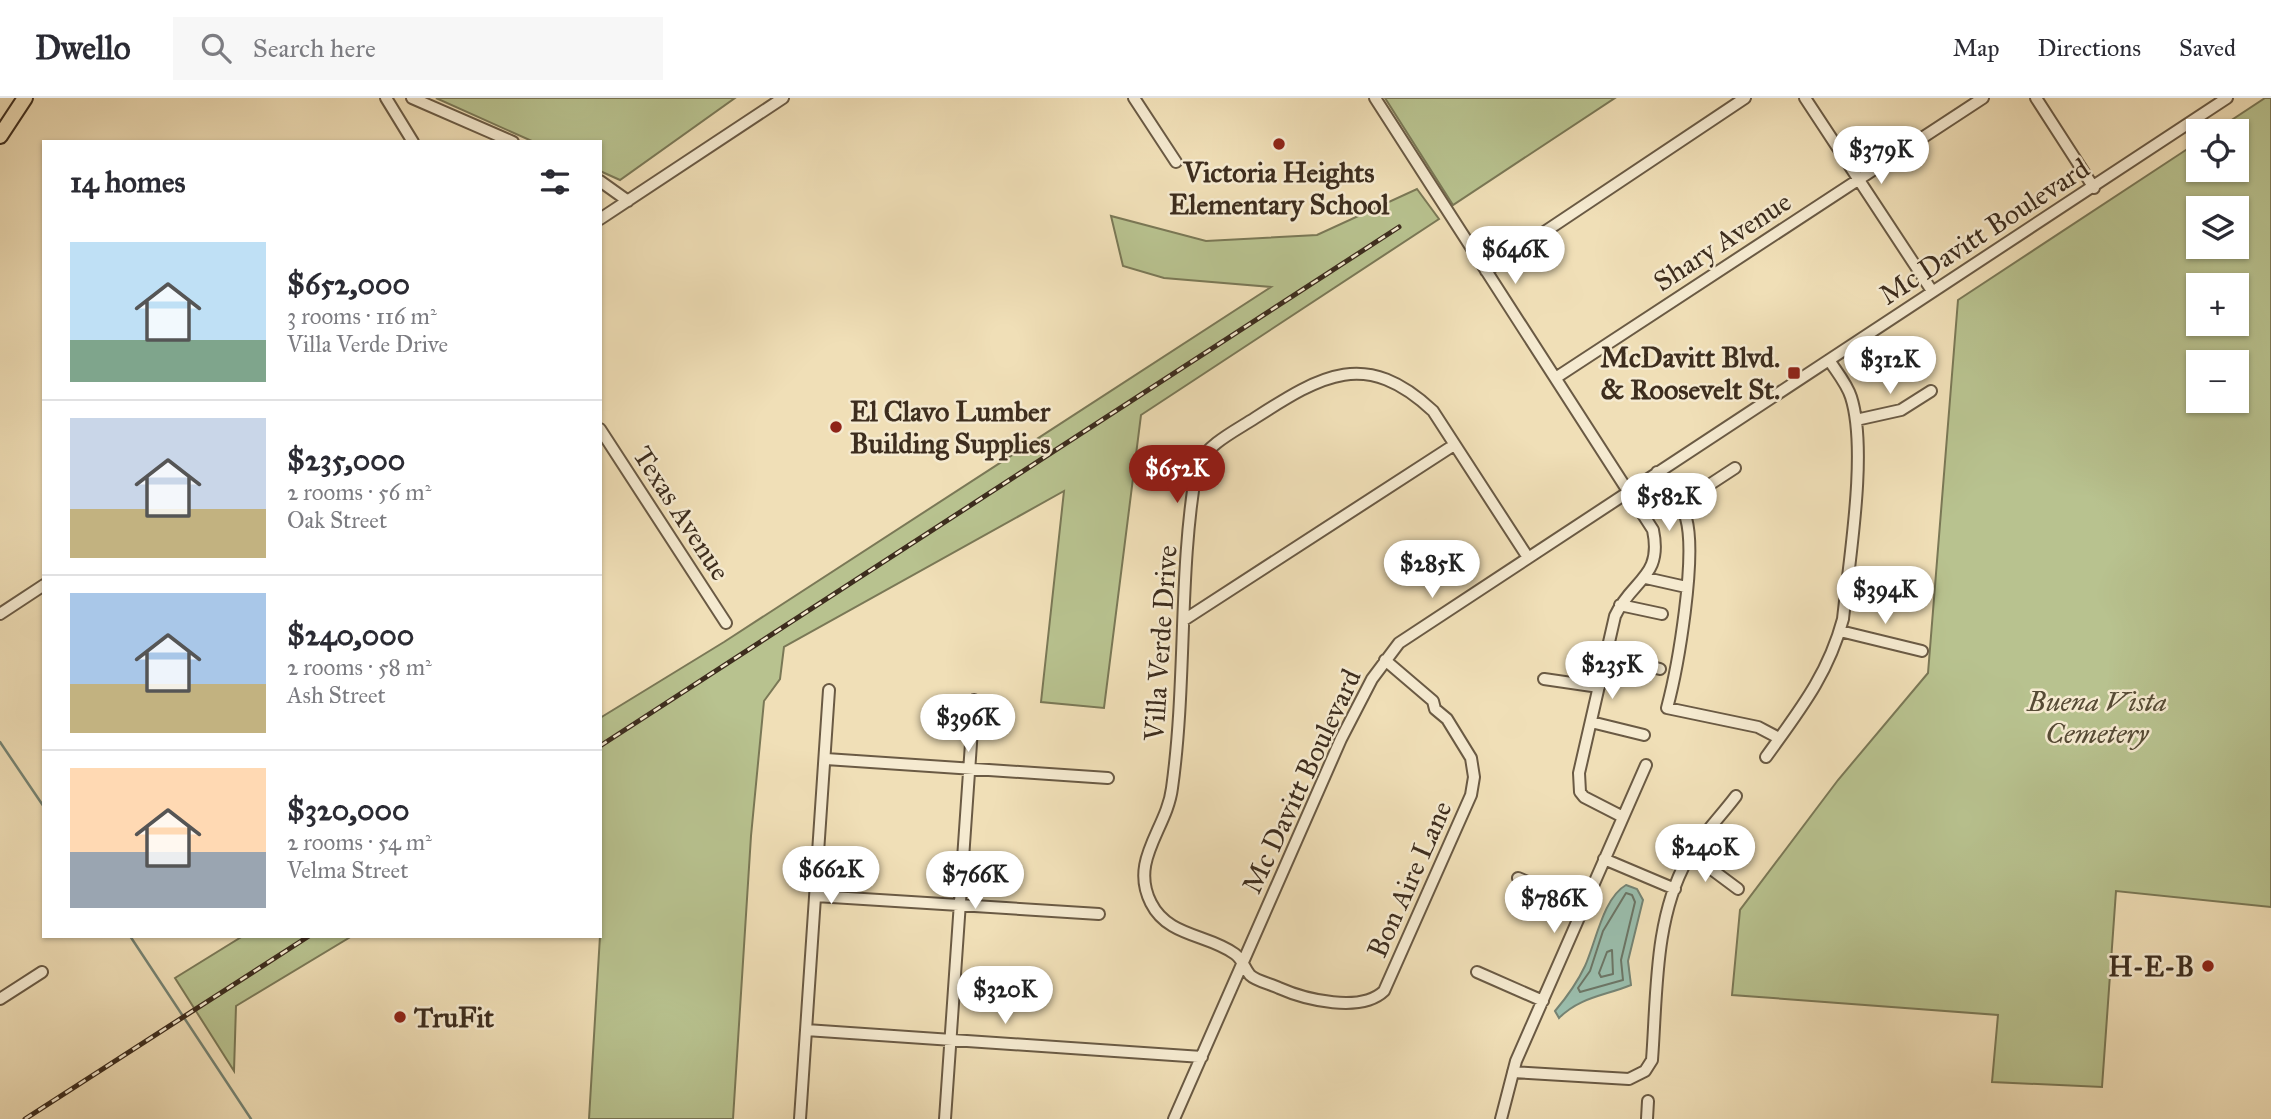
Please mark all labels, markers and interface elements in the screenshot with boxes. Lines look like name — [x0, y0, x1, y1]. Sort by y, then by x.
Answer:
search box — [173, 17, 663, 80]
text: Dwello — [35, 28, 131, 68]
icon: search — [197, 29, 235, 67]
text: Search here — [253, 32, 376, 64]
text: Map — [1953, 33, 2000, 63]
text: Directions — [2038, 33, 2141, 63]
text: Saved — [2179, 33, 2236, 63]
map controls — [2186, 119, 2249, 413]
button: locate — [2186, 119, 2249, 182]
pin: $379K — [1832, 126, 1930, 186]
text: $379K — [1849, 135, 1913, 163]
marker: Victoria Heights Elementary School — [1271, 136, 1287, 152]
street label: Mc Davitt Boulevard — [1873, 150, 2096, 312]
place label: Victoria Heights Elementary School — [1169, 155, 1390, 222]
icon: filters — [536, 163, 574, 201]
text: 14 homes — [70, 164, 185, 200]
street label: Shary Avenue — [1647, 184, 1798, 299]
button: layers — [2186, 196, 2249, 259]
pin: $646K — [1466, 226, 1564, 286]
text: $646K — [1482, 235, 1548, 263]
text: $652,000 — [287, 266, 410, 302]
icon: home — [126, 270, 210, 354]
button: + — [2186, 273, 2249, 336]
text: 3 rooms · 116 m² — [287, 302, 437, 330]
text: Villa Verde Drive — [287, 330, 448, 358]
pin: $312K — [1841, 336, 1939, 396]
place label: McDavitt Blvd. & Roosevelt St. — [1600, 340, 1780, 407]
text: $312K — [1860, 345, 1920, 373]
button: − — [2186, 350, 2249, 413]
marker: McDavitt Blvd. & Roosevelt St. — [1786, 365, 1802, 381]
place label: El Clavo Lumber Building Supplies — [850, 394, 1051, 461]
marker: El Clavo Lumber Building Supplies — [828, 419, 844, 435]
street label: Texas Avenue — [625, 440, 738, 587]
text: $235,000 — [287, 442, 405, 478]
icon: home — [126, 446, 210, 530]
pin: $652K — [1128, 446, 1226, 505]
text: $652K — [1145, 454, 1209, 482]
pin: $582K — [1620, 474, 1718, 533]
text: 2 rooms · 56 m² — [287, 478, 431, 506]
text: $582K — [1637, 482, 1701, 510]
text: Oak Street — [287, 506, 387, 534]
pin: $285K — [1383, 540, 1481, 600]
street label: Villa Verde Drive — [1136, 544, 1185, 743]
text: $285K — [1400, 549, 1464, 577]
pin: $394K — [1836, 566, 1934, 626]
text: $394K — [1853, 575, 1917, 603]
text: $240,000 — [287, 617, 414, 653]
icon: home — [126, 621, 210, 705]
pin: $235K — [1563, 642, 1661, 701]
text: $235K — [1581, 650, 1643, 678]
text: 2 rooms · 58 m² — [287, 653, 432, 681]
street label: Mc Davitt Boulevard — [1234, 663, 1369, 899]
text: Ash Street — [287, 681, 386, 709]
park label: Buena Vista Cemetery — [2025, 684, 2167, 751]
pin: $396K — [919, 694, 1017, 754]
text: $396K — [936, 703, 1000, 731]
text: $320,000 — [287, 792, 409, 828]
street label: Bon Aire Lane — [1359, 795, 1460, 963]
icon: home — [126, 796, 210, 880]
pin: $240K — [1656, 824, 1754, 884]
text: 2 rooms · 54 m² — [287, 828, 432, 856]
text: $240K — [1671, 833, 1739, 861]
pin: $662K — [782, 846, 880, 906]
pin: $766K — [926, 852, 1024, 911]
text: $662K — [798, 855, 864, 883]
text: Velma Street — [287, 856, 408, 884]
text: $766K — [942, 860, 1008, 888]
pin: $786K — [1505, 876, 1603, 935]
text: $786K — [1521, 884, 1587, 912]
place label: H-E-B — [2108, 949, 2194, 984]
marker: H-E-B — [2200, 958, 2216, 974]
pin: $320K — [956, 967, 1054, 1026]
text: $320K — [973, 975, 1037, 1003]
place label: TruFit — [414, 1000, 494, 1035]
marker: TruFit — [392, 1009, 408, 1025]

